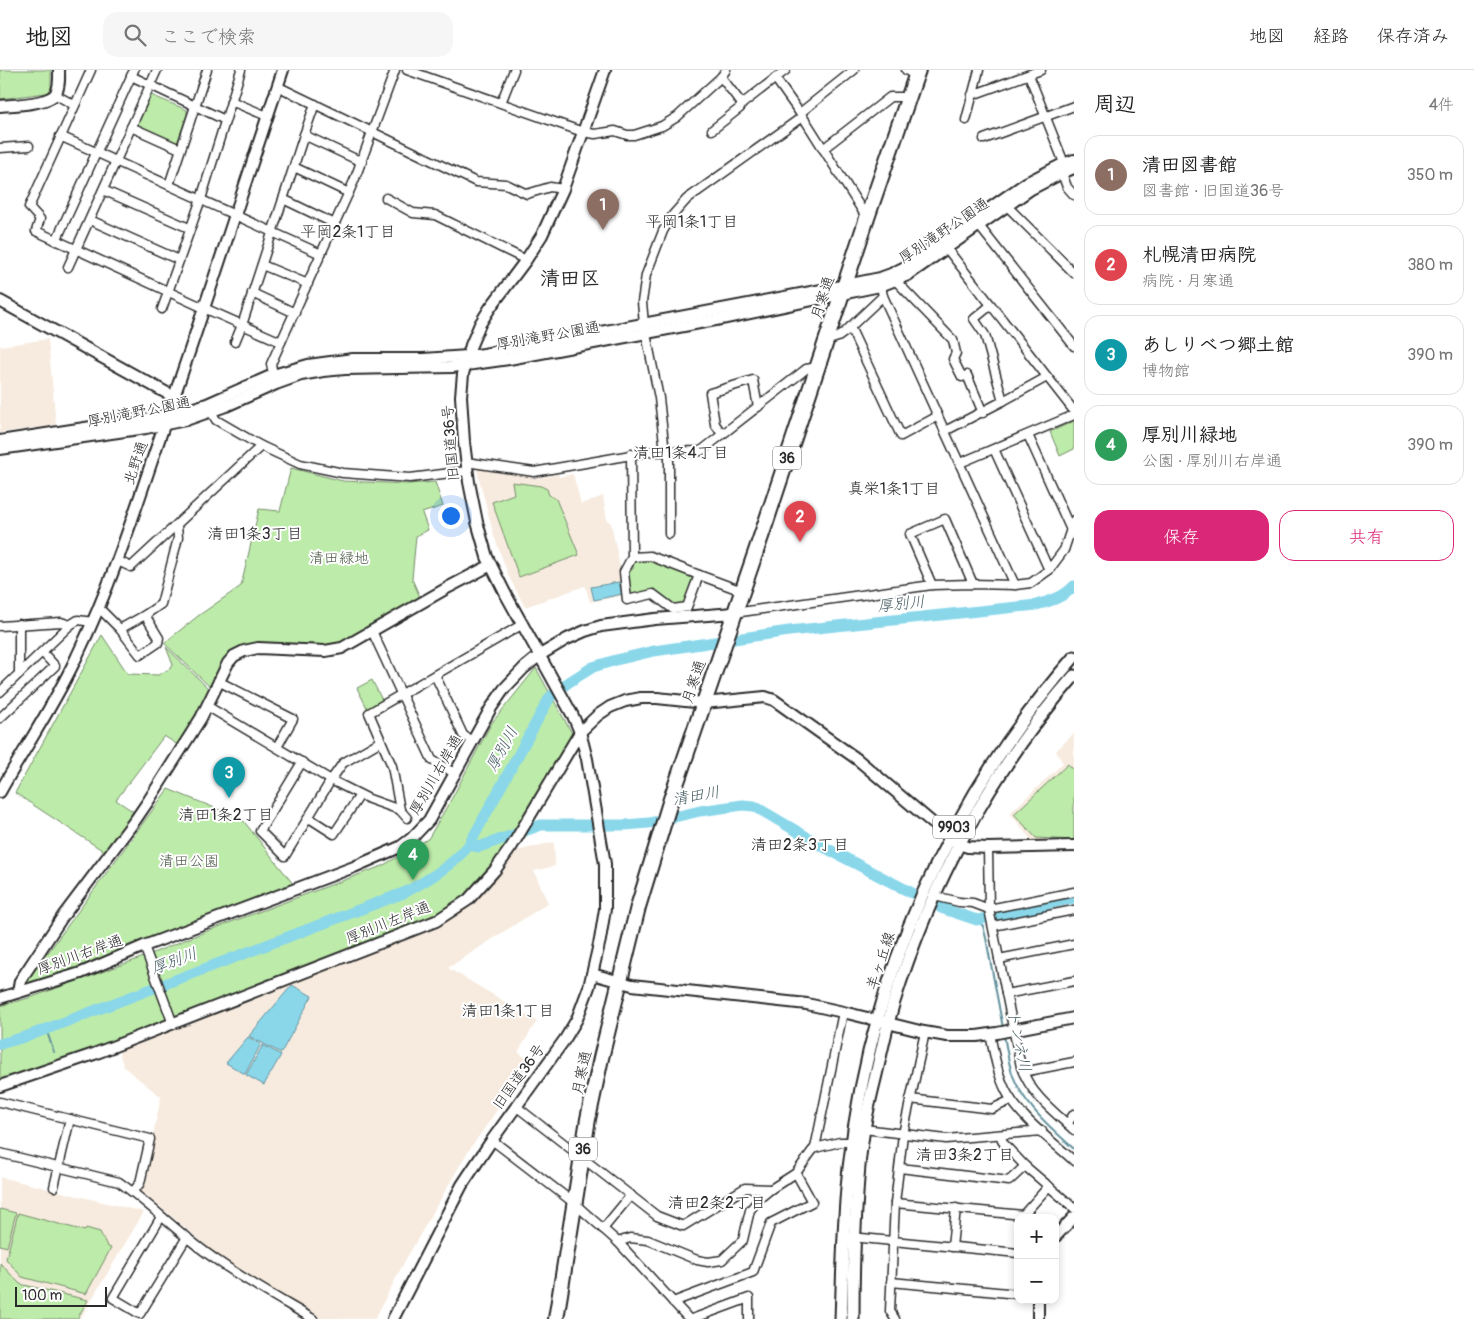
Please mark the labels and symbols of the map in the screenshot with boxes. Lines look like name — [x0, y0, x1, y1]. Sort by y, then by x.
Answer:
pin: 1 — [587, 189, 619, 230]
street label: 厚別滝野公園通 — [895, 194, 993, 268]
district label: 平岡1条1丁目 — [646, 212, 738, 232]
district label: 平岡2条1丁目 — [300, 222, 396, 242]
district label: 清田区 — [540, 266, 600, 291]
street label: 月寒通 — [807, 274, 839, 322]
street label: 厚別滝野公園通 — [495, 318, 601, 354]
street label: 厚別滝野公園通 — [86, 393, 192, 431]
street label: 旧国道36号 — [438, 404, 464, 482]
street label: 北野通 — [120, 439, 152, 487]
district label: 清田1条4丁目 — [633, 443, 729, 463]
road number: 36 — [773, 446, 801, 469]
district label: 真栄1条1丁目 — [848, 479, 940, 499]
pin: 2 — [784, 501, 816, 542]
your location — [438, 503, 464, 529]
district label: 清田1条3丁目 — [207, 524, 303, 544]
park label: 清田緑地 — [309, 549, 369, 568]
water label: 厚別川 — [876, 592, 926, 616]
street label: 月寒通 — [678, 658, 710, 706]
water label: 厚別川 — [482, 723, 522, 775]
street label: 厚別川右岸通 — [405, 731, 467, 819]
pin: 3 — [213, 757, 245, 798]
water label: 清田川 — [671, 782, 721, 810]
district label: 清田1条2丁目 — [178, 805, 274, 825]
road number: 9903 — [933, 816, 975, 839]
district label: 清田2条3丁目 — [751, 835, 849, 855]
pin: 4 — [397, 839, 429, 880]
park label: 清田公園 — [159, 852, 219, 871]
street label: 厚別川左岸通 — [343, 897, 433, 949]
street label: 羊ヶ丘線 — [863, 930, 899, 992]
street label: 厚別川右岸通 — [34, 931, 126, 979]
water label: 厚別川 — [148, 943, 200, 979]
district label: 清田1条1丁目 — [462, 1001, 554, 1021]
water label: トンネ川 — [1003, 1008, 1035, 1074]
street label: 旧国道36号 — [489, 1040, 549, 1114]
street label: 月寒通 — [568, 1049, 596, 1097]
road number: 36 — [569, 1138, 597, 1160]
district label: 清田3条2丁目 — [916, 1145, 1014, 1165]
district label: 清田2条2丁目 — [668, 1193, 766, 1213]
scale bar — [15, 1284, 108, 1307]

